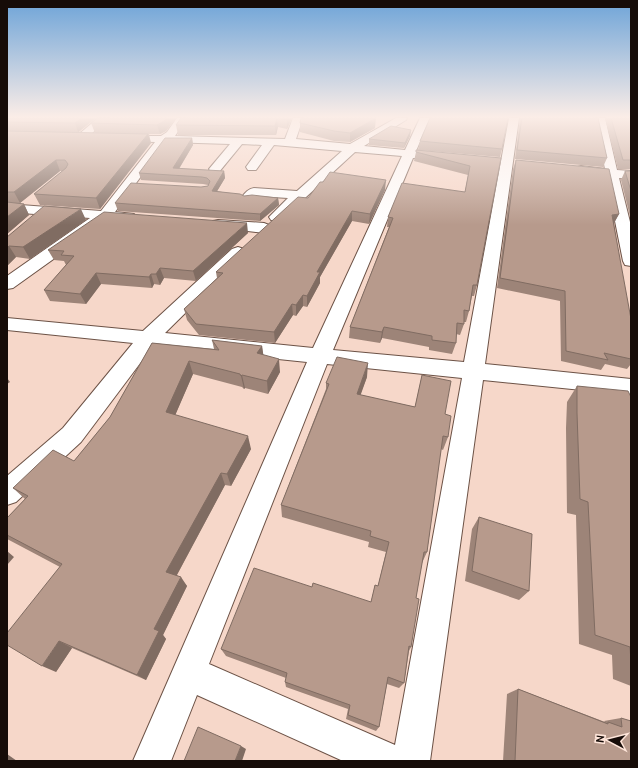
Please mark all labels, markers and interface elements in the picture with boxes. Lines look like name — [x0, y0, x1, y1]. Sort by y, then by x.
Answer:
north arrow — [590, 720, 630, 760]
text: N — [593, 734, 607, 743]

